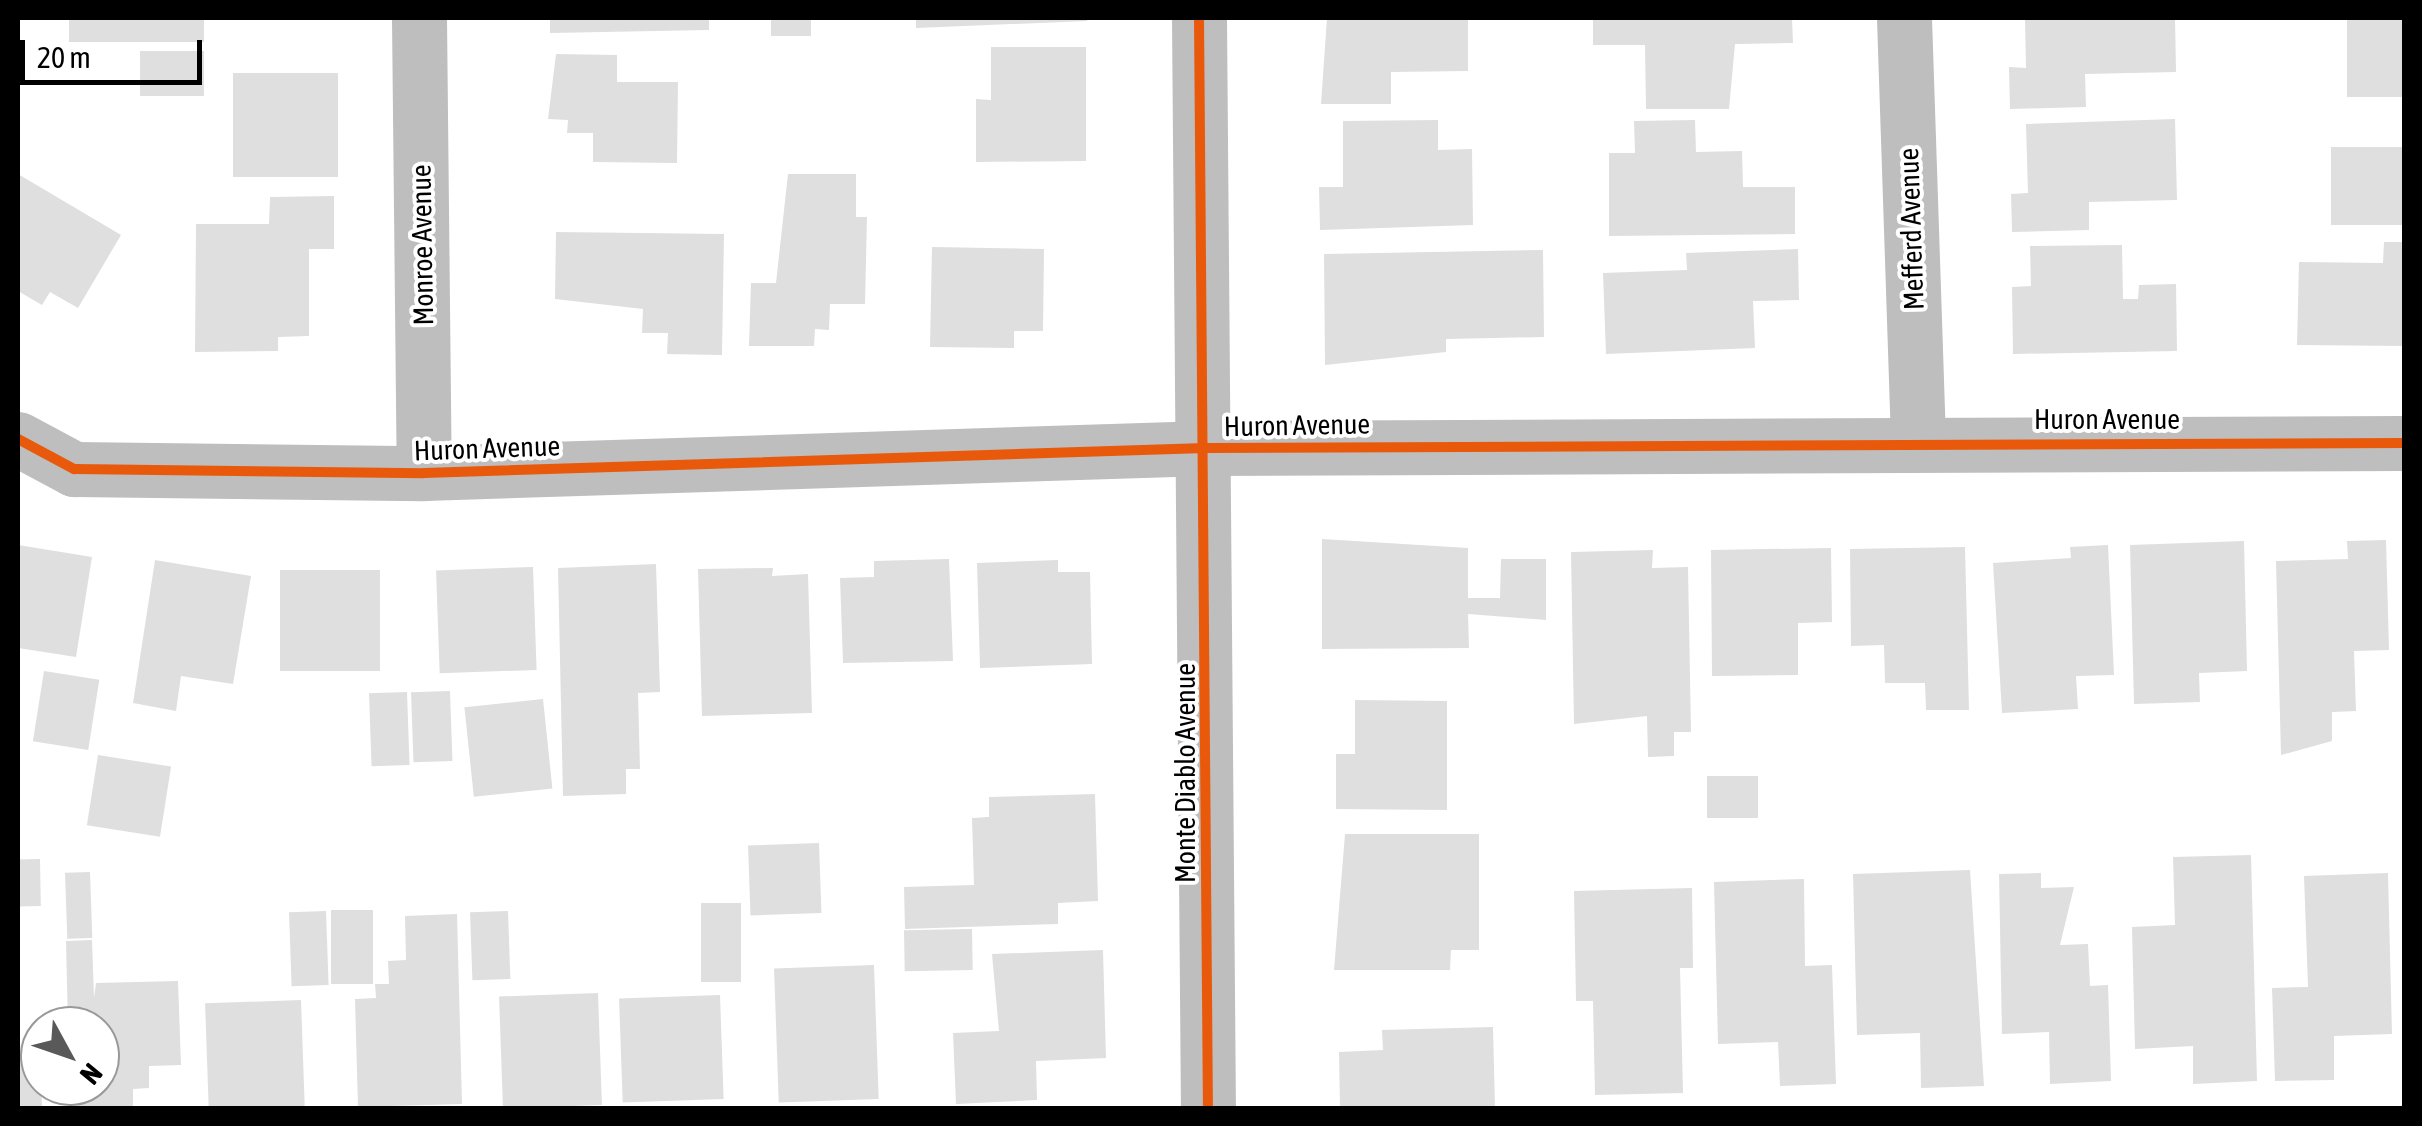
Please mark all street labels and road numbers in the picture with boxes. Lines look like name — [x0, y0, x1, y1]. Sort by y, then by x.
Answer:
street label: Mefferd Avenue — [1891, 147, 1931, 311]
street label: Monroe Avenue — [404, 164, 440, 326]
street label: Huron Avenue — [2034, 402, 2180, 436]
street label: Huron Avenue — [1224, 407, 1370, 443]
street label: Huron Avenue — [413, 429, 561, 467]
street label: Monte Diablo Avenue — [1168, 663, 1202, 883]

